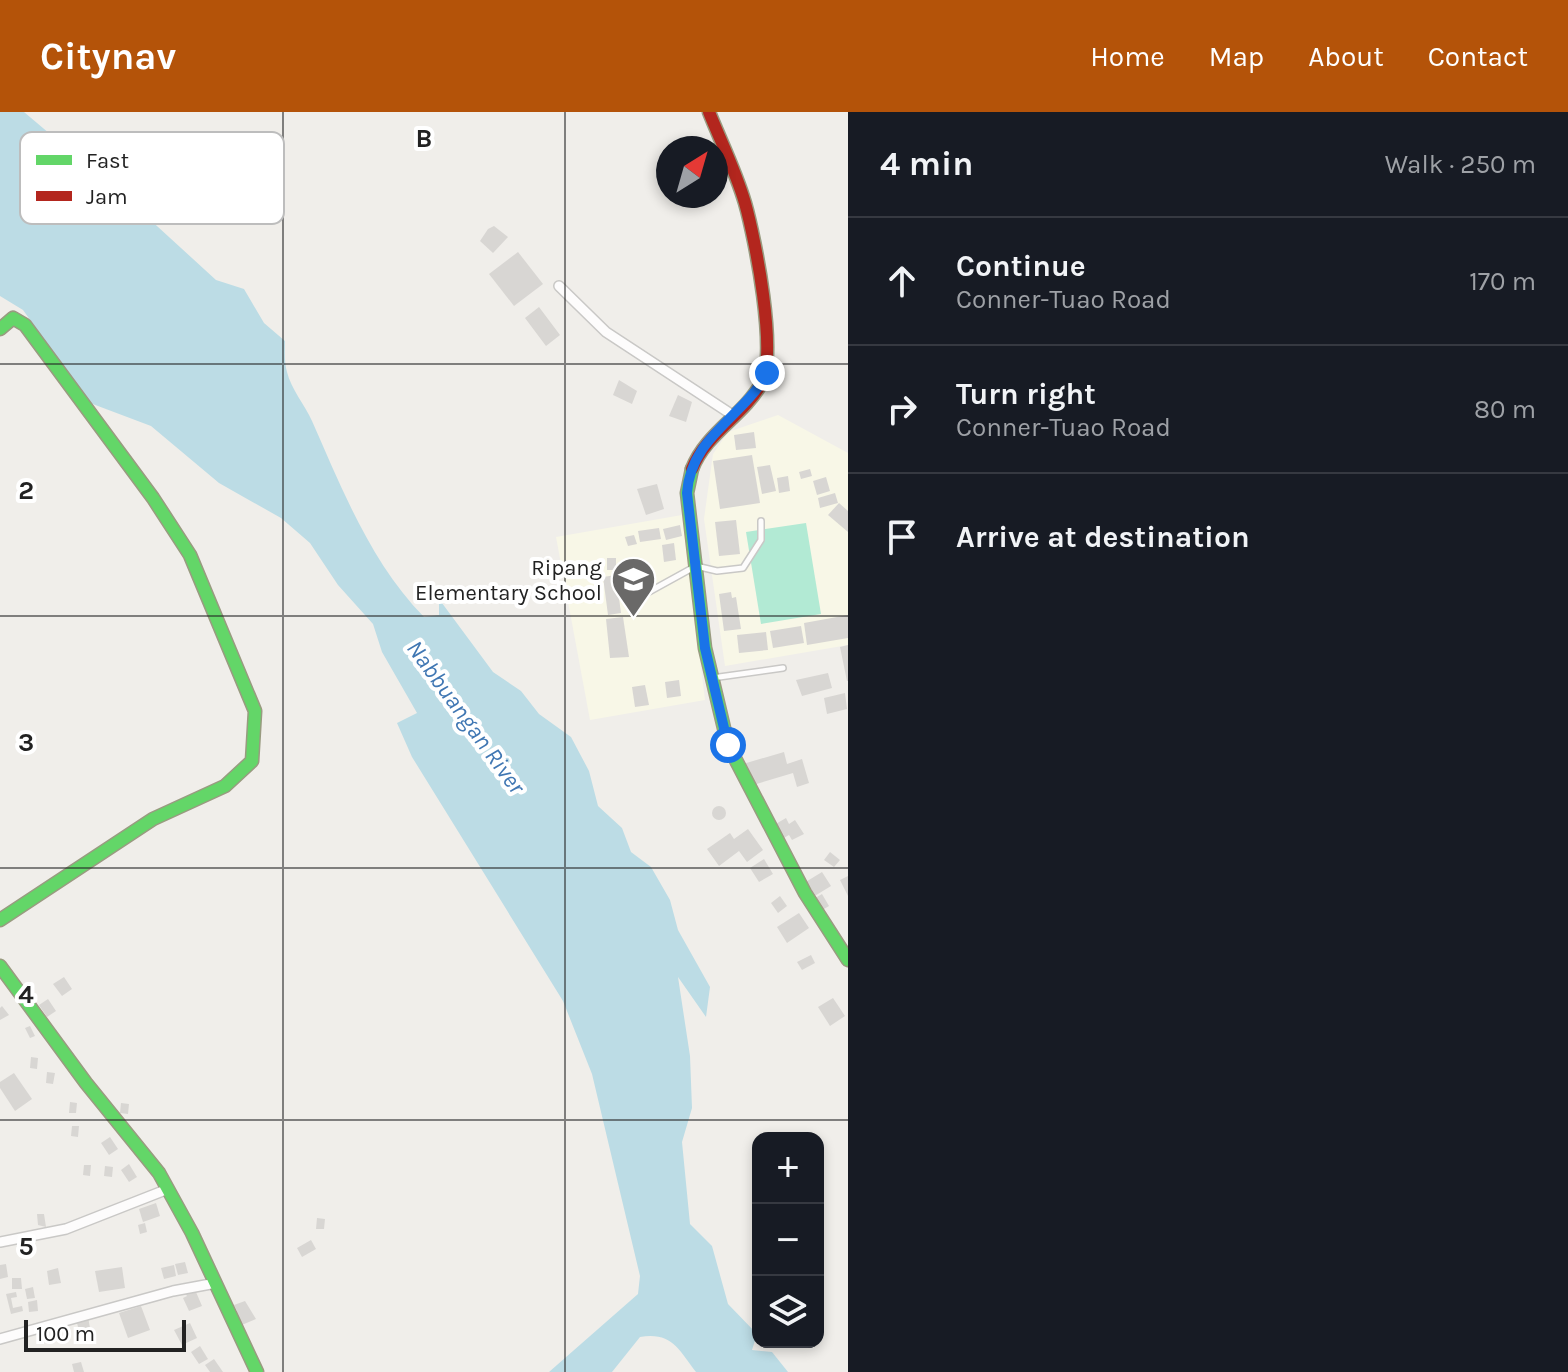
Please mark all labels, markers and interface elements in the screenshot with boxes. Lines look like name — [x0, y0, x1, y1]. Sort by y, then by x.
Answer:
text: Citynav — [40, 34, 176, 79]
text: Home — [1090, 40, 1165, 73]
text: Map — [1209, 40, 1264, 73]
text: About — [1308, 40, 1384, 73]
text: Contact — [1428, 40, 1528, 73]
text: B — [416, 123, 432, 154]
legend — [20, 132, 284, 224]
north arrow — [656, 136, 728, 208]
text: 4 min — [880, 144, 973, 184]
text: Fast — [86, 148, 129, 174]
text: Walk · 250 m — [1385, 149, 1536, 180]
text: Jam — [86, 184, 128, 210]
text: Continue — [956, 248, 1086, 284]
icon: ahead — [880, 259, 924, 303]
text: 170 m — [1469, 266, 1536, 297]
text: Conner-Tuao Road — [956, 284, 1171, 315]
route end — [749, 355, 785, 391]
text: Turn right — [956, 376, 1096, 412]
icon: right — [880, 387, 924, 431]
text: 80 m — [1474, 394, 1536, 425]
text: Conner-Tuao Road — [956, 412, 1171, 443]
text: 2 — [18, 475, 34, 506]
icon: arrive — [880, 515, 924, 559]
text: Arrive at destination — [956, 519, 1250, 555]
place label: Ripang Elementary School — [415, 555, 603, 606]
school or university icon: Ripang Elementary School — [609, 556, 657, 619]
water label: Nabbuangan River — [401, 635, 531, 800]
text: 3 — [18, 727, 34, 758]
route start — [710, 727, 746, 763]
text: 4 — [18, 979, 34, 1010]
map controls — [752, 1132, 824, 1348]
button: + — [752, 1132, 824, 1204]
button: − — [752, 1204, 824, 1276]
text: 5 — [18, 1231, 34, 1262]
button: layers — [752, 1276, 824, 1348]
scale bar — [24, 1316, 186, 1352]
text: 100 m — [36, 1321, 95, 1347]

